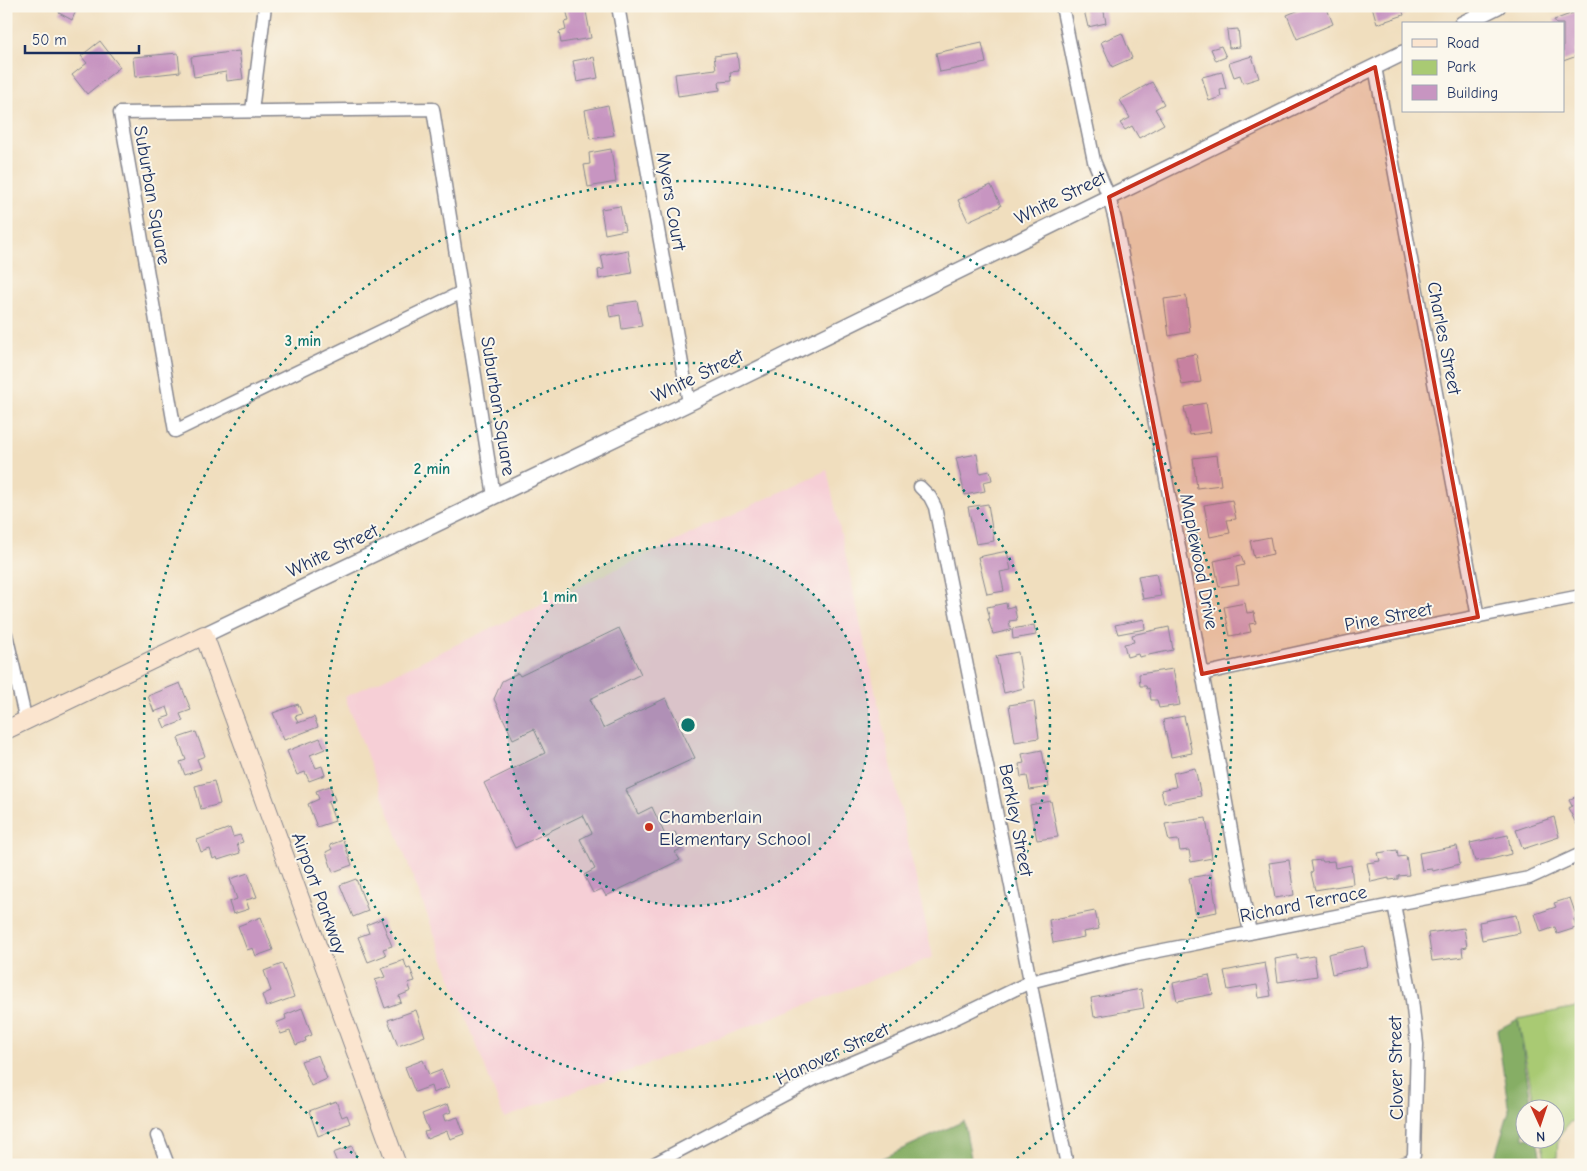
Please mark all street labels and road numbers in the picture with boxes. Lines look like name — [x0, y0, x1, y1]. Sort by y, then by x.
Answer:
street label: Suburban Square — [129, 124, 175, 266]
street label: Myers Court — [652, 150, 691, 253]
street label: White Street — [1011, 166, 1110, 230]
street label: Charles Street — [1422, 280, 1466, 397]
street label: Suburban Square — [476, 335, 520, 477]
street label: White Street — [648, 344, 747, 408]
street label: Maplewood Drive — [1175, 491, 1223, 631]
street label: White Street — [283, 519, 382, 583]
street label: Pine Street — [1342, 598, 1434, 636]
street label: Berkley Street — [994, 762, 1038, 879]
street label: Airport Parkway — [287, 829, 351, 958]
street label: Richard Terrace — [1238, 881, 1369, 927]
street label: Clover Street — [1384, 1015, 1408, 1120]
street label: Hanover Street — [772, 1018, 893, 1090]

